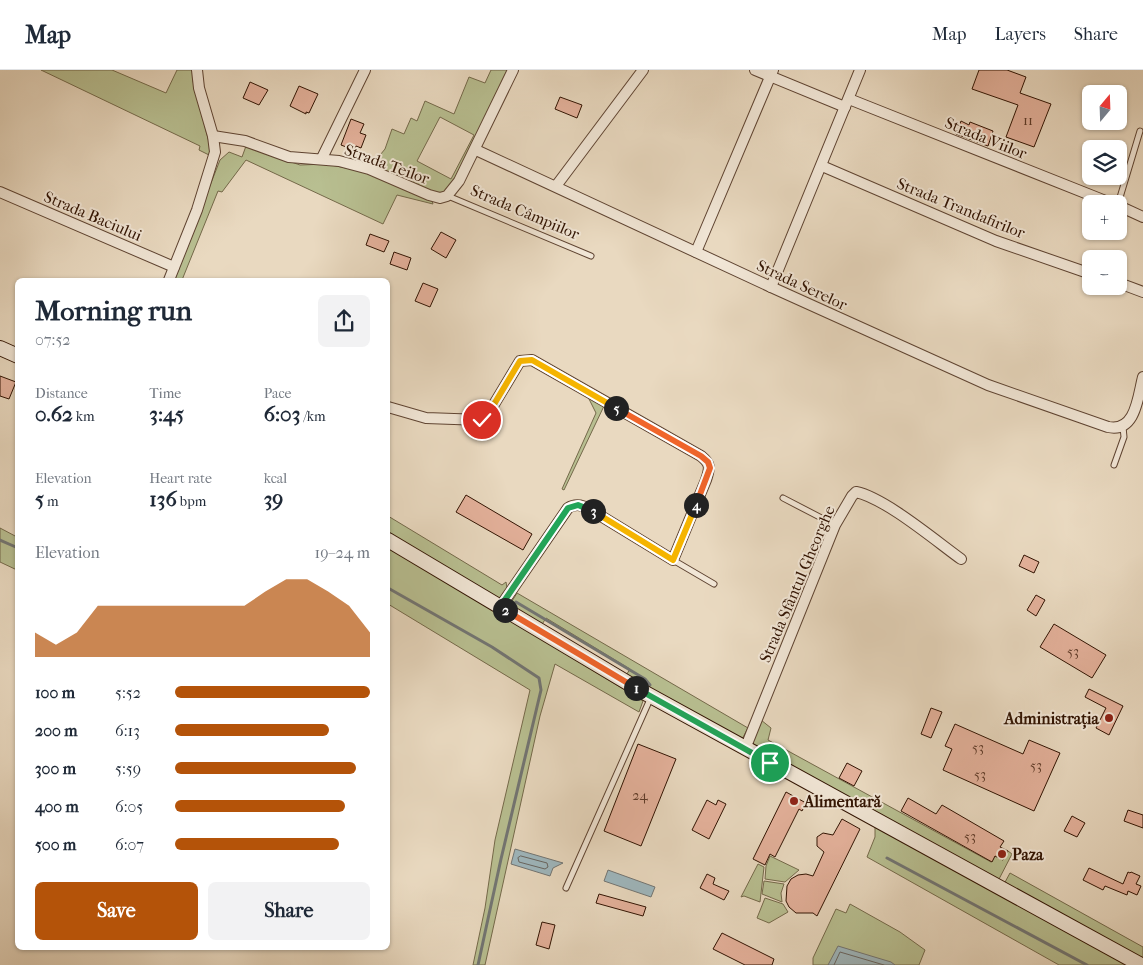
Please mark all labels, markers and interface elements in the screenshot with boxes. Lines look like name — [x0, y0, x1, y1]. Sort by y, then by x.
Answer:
text: Map — [25, 21, 71, 49]
text: Map — [932, 24, 966, 45]
text: Layers — [994, 24, 1046, 45]
text: Share — [1074, 24, 1118, 45]
north arrow — [1082, 85, 1128, 130]
map controls — [1082, 85, 1127, 295]
house number: 11 — [1023, 112, 1033, 129]
street label: Strada Viilor — [942, 113, 1030, 163]
street label: Strada Teilor — [342, 140, 432, 188]
button: layers — [1082, 140, 1127, 185]
street label: Strada Trandafirilor — [894, 174, 1028, 242]
street label: Strada Câmpiilor — [468, 181, 582, 244]
street label: Strada Baciului — [41, 187, 145, 245]
button: + — [1082, 195, 1127, 240]
button: − — [1082, 250, 1127, 295]
street label: Strada Serelor — [754, 256, 850, 314]
text: Morning run — [35, 294, 192, 327]
button: share — [318, 295, 370, 347]
text: 07:52 — [35, 330, 71, 349]
text: Distance — [35, 385, 88, 402]
text: Time — [149, 385, 181, 402]
text: Pace — [264, 385, 292, 402]
pin: 5 — [604, 396, 628, 420]
pin — [461, 399, 503, 441]
text: 5 — [613, 400, 620, 417]
text: 0.62 — [35, 402, 73, 426]
text: 3:45 — [149, 402, 184, 426]
text: 6:03 — [264, 402, 300, 426]
icon: check — [468, 406, 496, 434]
text: km — [73, 408, 95, 425]
text: /km — [300, 408, 326, 425]
text: Elevation — [35, 470, 92, 487]
text: Heart rate — [149, 470, 212, 487]
text: kcal — [264, 470, 287, 487]
text: 5 — [35, 487, 44, 511]
text: 136 — [149, 487, 177, 511]
text: 39 — [264, 487, 283, 511]
pin: 4 — [684, 492, 708, 518]
text: m — [44, 493, 59, 510]
text: bpm — [177, 493, 206, 510]
text: 4 — [692, 497, 701, 514]
pin: 3 — [580, 498, 606, 524]
text: 3 — [591, 503, 596, 520]
street label: Strada Sfântul Gheorghe — [755, 503, 839, 665]
text: Elevation — [35, 543, 100, 562]
text: 19–24 m — [315, 543, 370, 562]
pin: 2 — [492, 598, 518, 622]
text: 2 — [502, 602, 509, 619]
house number: 53 — [1067, 643, 1079, 660]
pin: 1 — [624, 676, 648, 700]
text: 1 — [634, 680, 639, 697]
text: 100 m — [35, 683, 75, 702]
text: 5:52 — [115, 683, 141, 702]
place label: Administrația — [1003, 709, 1100, 729]
marker: Administrația — [1103, 712, 1115, 724]
text: 200 m — [35, 721, 78, 740]
text: 6:13 — [115, 721, 140, 740]
house number: 53 — [972, 739, 984, 756]
pin — [749, 742, 791, 784]
icon: arrive — [756, 749, 784, 777]
house number: 53 — [1030, 757, 1042, 774]
text: 300 m — [35, 759, 76, 778]
text: 5:59 — [115, 759, 141, 778]
house number: 53 — [974, 766, 986, 783]
house number: 24 — [632, 787, 648, 804]
place label: Alimentară — [803, 792, 882, 811]
marker: Alimentară — [788, 795, 800, 807]
text: 400 m — [35, 797, 79, 816]
text: 6:05 — [115, 797, 143, 816]
house number: 53 — [964, 828, 976, 845]
text: 500 m — [35, 835, 76, 854]
text: 6:07 — [115, 835, 144, 854]
place label: Paza — [1012, 845, 1044, 864]
marker: Paza — [996, 848, 1008, 860]
button: Save — [35, 882, 198, 940]
button: Share — [208, 882, 370, 940]

